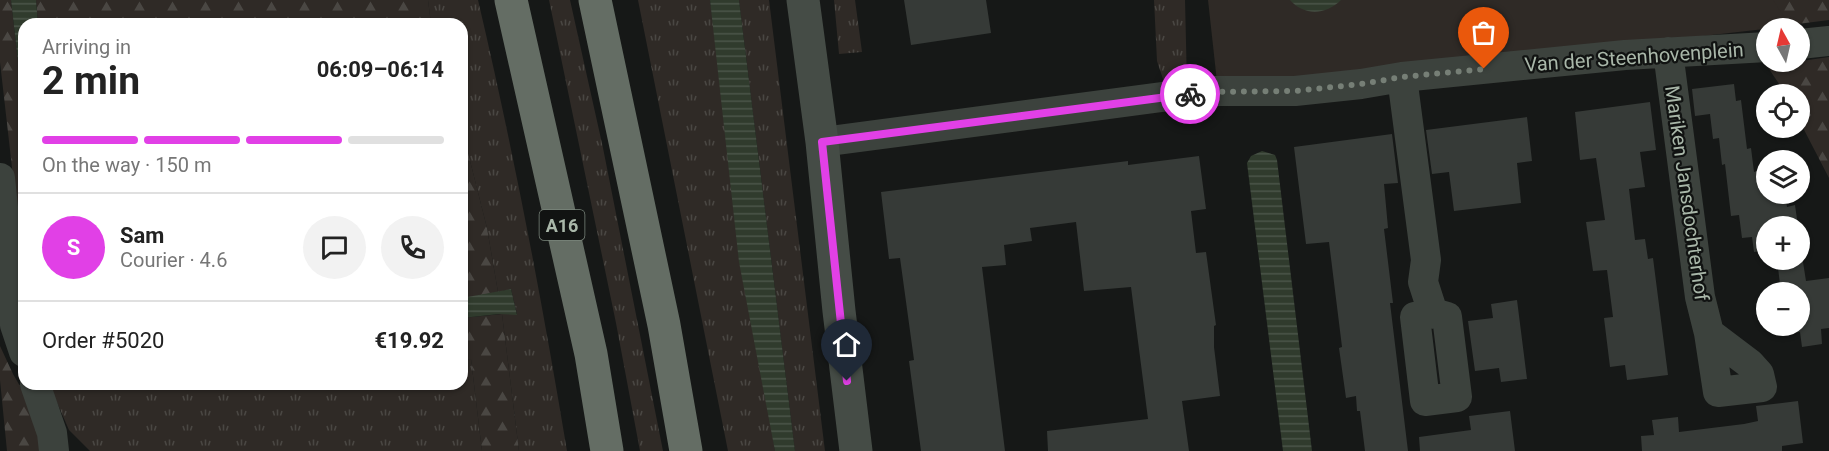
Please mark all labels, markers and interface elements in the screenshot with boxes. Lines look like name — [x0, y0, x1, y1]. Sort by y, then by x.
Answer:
pin — [1458, 7, 1509, 69]
icon: bag — [1467, 16, 1500, 49]
north arrow — [1756, 18, 1810, 72]
map controls — [1756, 18, 1810, 336]
text: Arriving in — [42, 35, 131, 59]
street label: Van der Steenhovenplein — [1524, 37, 1744, 77]
text: 06:09–06:14 — [317, 57, 444, 82]
text: 2 min — [42, 58, 140, 104]
courier — [1160, 64, 1220, 124]
icon: bike — [1174, 78, 1207, 111]
street label: Mariken Jansdochterhof — [1660, 84, 1714, 302]
button: locate — [1756, 84, 1810, 138]
button: layers — [1756, 150, 1810, 204]
text: On the way · 150 m — [42, 153, 211, 177]
road number: A16 — [540, 210, 584, 240]
button: chat — [303, 216, 366, 279]
button: phone — [381, 216, 444, 279]
button: + — [1756, 216, 1810, 270]
text: Sam — [120, 223, 164, 248]
text: S — [67, 235, 80, 260]
text: Courier · 4.6 — [120, 248, 227, 272]
button: − — [1756, 282, 1810, 336]
pin — [821, 319, 872, 381]
text: Order #5020 — [42, 328, 164, 353]
text: €19.92 — [375, 328, 444, 353]
icon: home — [830, 328, 863, 361]

